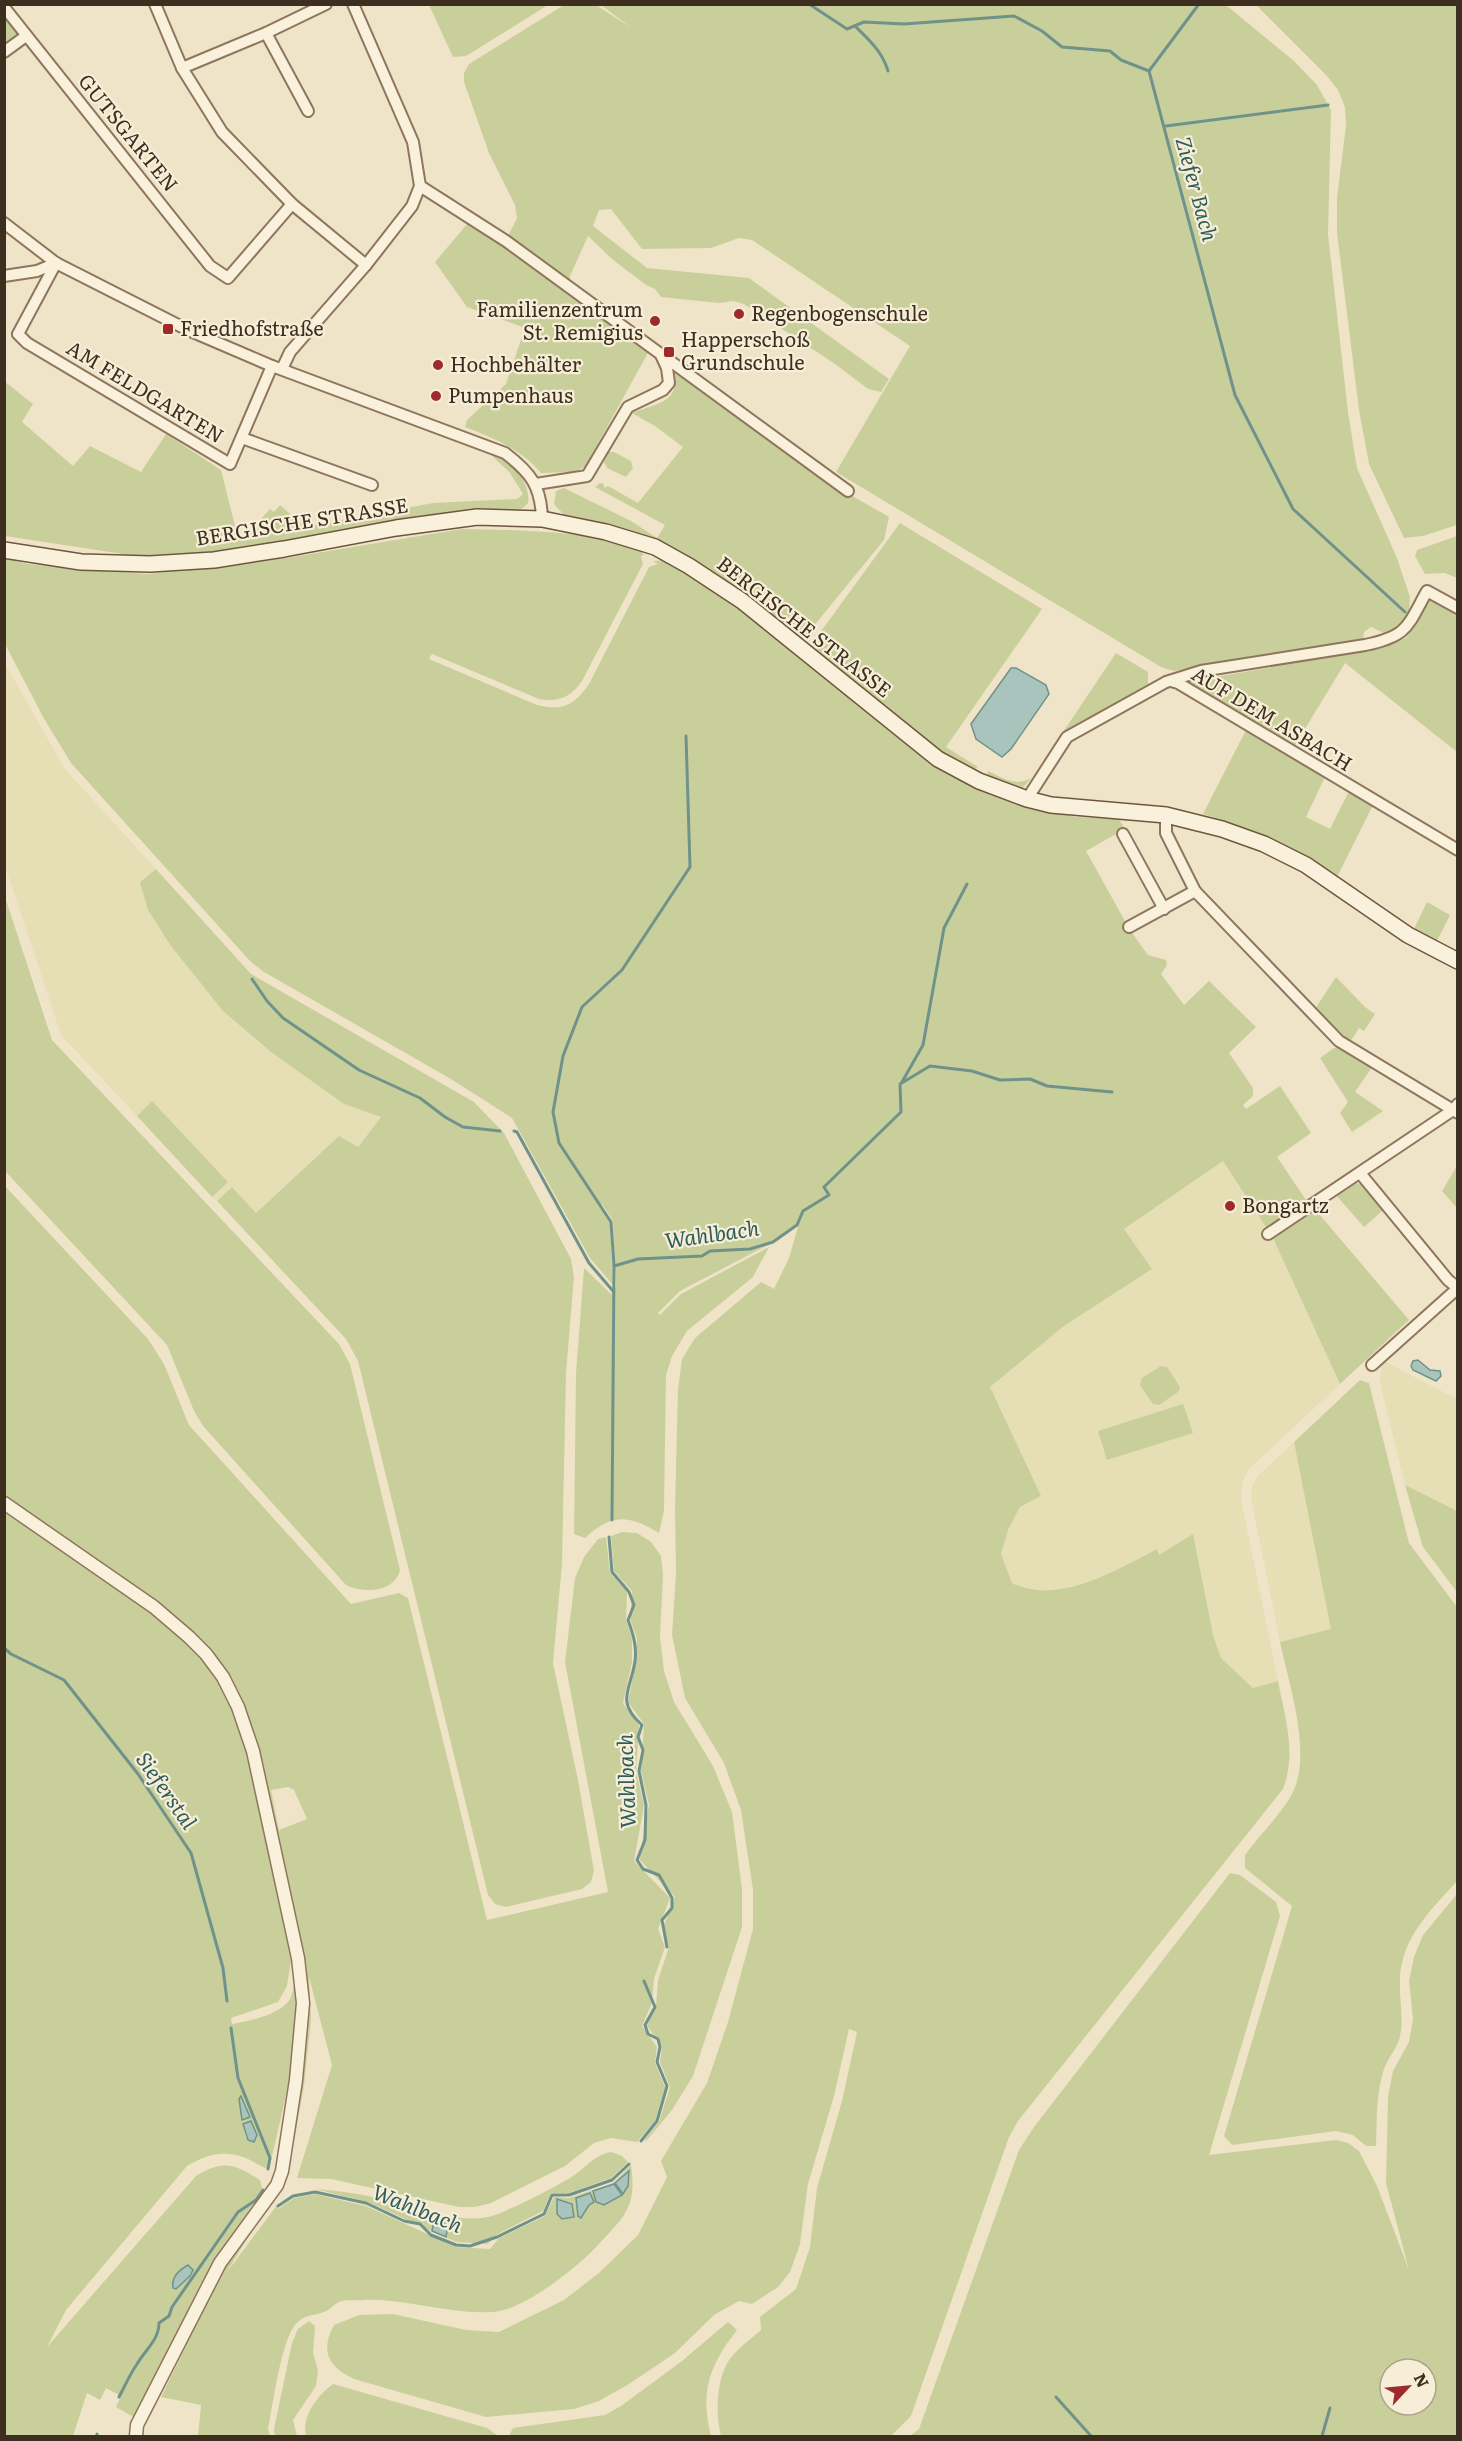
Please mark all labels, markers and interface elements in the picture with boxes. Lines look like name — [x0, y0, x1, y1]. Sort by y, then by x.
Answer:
street label: GUTSGARTEN — [72, 66, 187, 197]
water label: Ziefer Bach — [1170, 133, 1227, 245]
place label: Familienzentrum St. Remigius — [476, 293, 643, 346]
place label: Regenbogenschule — [751, 297, 928, 327]
marker: Regenbogenschule — [732, 307, 746, 321]
place label: Friedhofstraße — [180, 312, 324, 342]
marker: Familienzentrum St. Remigius — [648, 314, 662, 328]
marker: Friedhofstraße — [161, 322, 175, 336]
place label: Happerschoß Grundschule — [681, 323, 810, 376]
street label: AM FELDGARTEN — [62, 331, 230, 449]
marker: Happerschoß Grundschule — [662, 345, 676, 359]
place label: Hochbehälter — [450, 348, 582, 378]
marker: Hochbehälter — [431, 358, 445, 372]
place label: Pumpenhaus — [448, 379, 573, 409]
marker: Pumpenhaus — [429, 389, 443, 403]
street label: BERGISCHE STRASSE — [193, 488, 410, 552]
street label: BERGISCHE STRASSE — [711, 548, 899, 703]
street label: AUF DEM ASBACH — [1187, 657, 1359, 777]
place label: Bongartz — [1242, 1189, 1329, 1219]
marker: Bongartz — [1223, 1199, 1237, 1213]
water label: Wahlbach — [663, 1210, 761, 1254]
water label: Wahlbach — [607, 1732, 642, 1829]
water label: Sieferstal — [130, 1745, 206, 1835]
water label: Wahlbach — [368, 2175, 468, 2239]
north arrow — [1378, 2357, 1438, 2417]
text: N — [1409, 2369, 1436, 2391]

